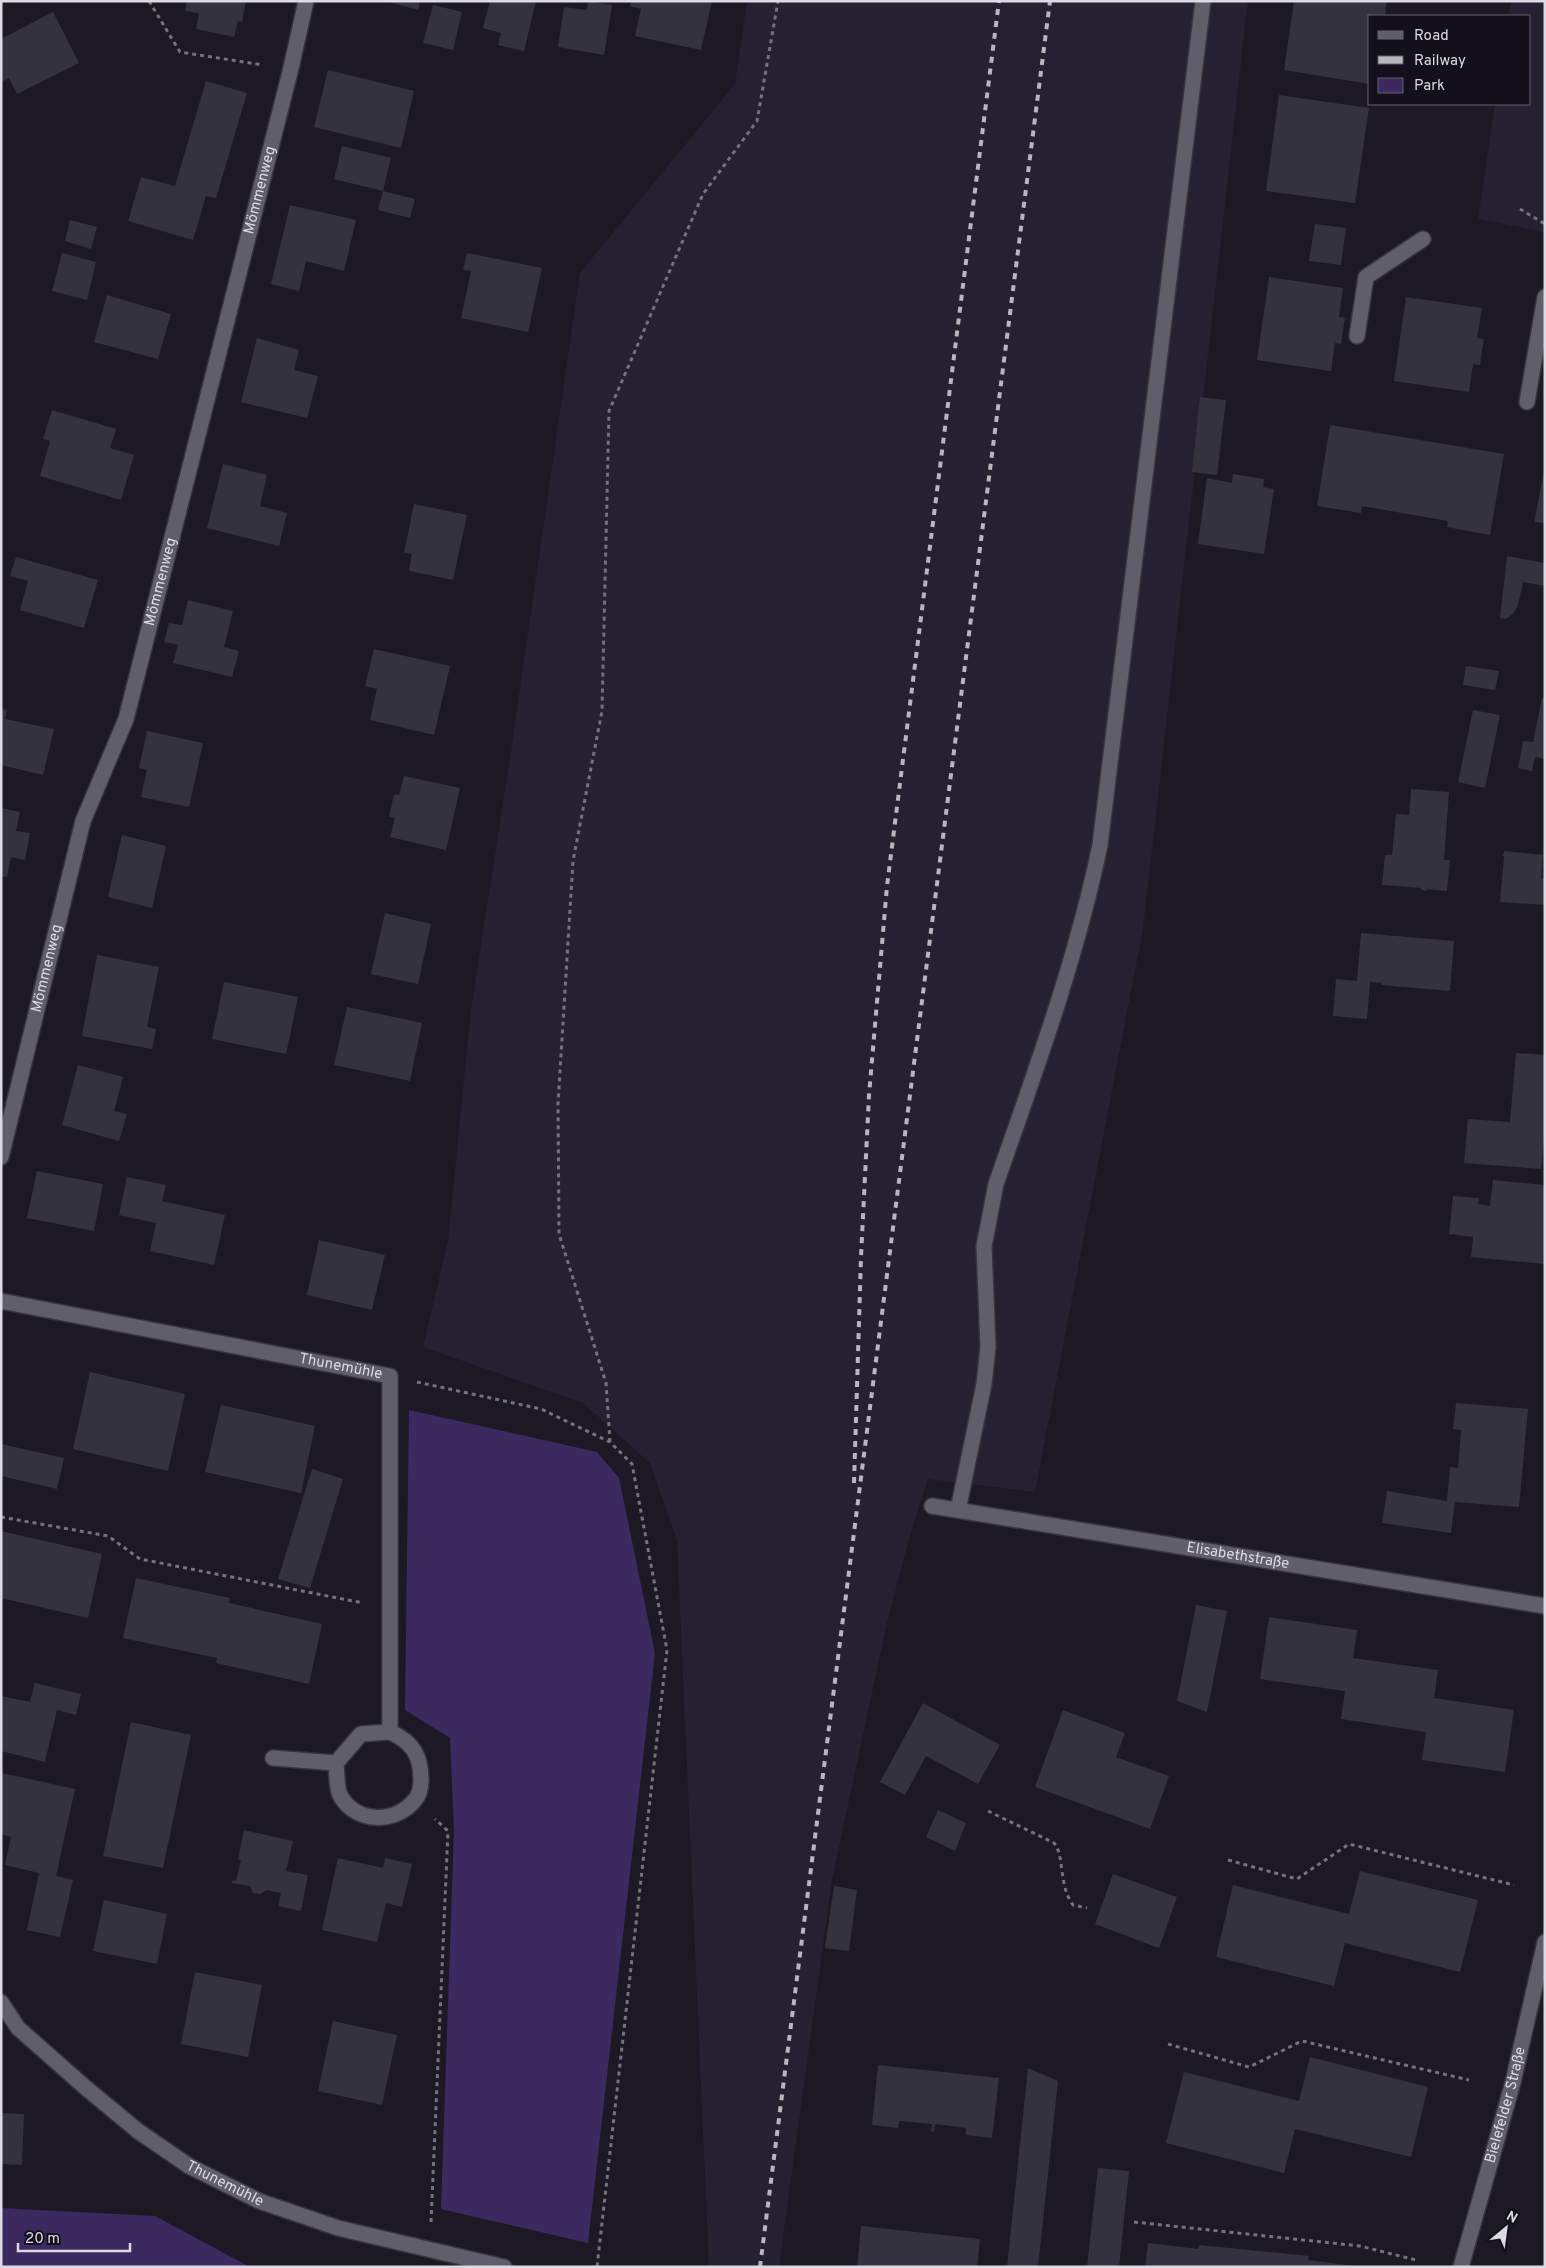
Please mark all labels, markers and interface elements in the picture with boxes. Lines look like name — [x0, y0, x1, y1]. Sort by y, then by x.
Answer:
legend — [1368, 15, 1531, 105]
text: Road — [1414, 27, 1449, 46]
text: Railway — [1414, 52, 1466, 71]
text: Park — [1414, 77, 1445, 96]
street label: Mömmenweg — [240, 144, 280, 236]
street label: Mömmenweg — [140, 536, 181, 628]
street label: Mömmenweg — [27, 922, 67, 1015]
street label: Thunemühle — [298, 1349, 384, 1384]
street label: Elisabethstraße — [1185, 1538, 1291, 1574]
street label: Bielefelder Straße — [1481, 2045, 1530, 2166]
street label: Thunemühle — [183, 2157, 267, 2211]
north arrow — [1481, 2203, 1531, 2253]
text: N — [1503, 2208, 1520, 2228]
scale bar — [18, 2220, 130, 2252]
text: 20 m — [25, 2230, 60, 2249]

